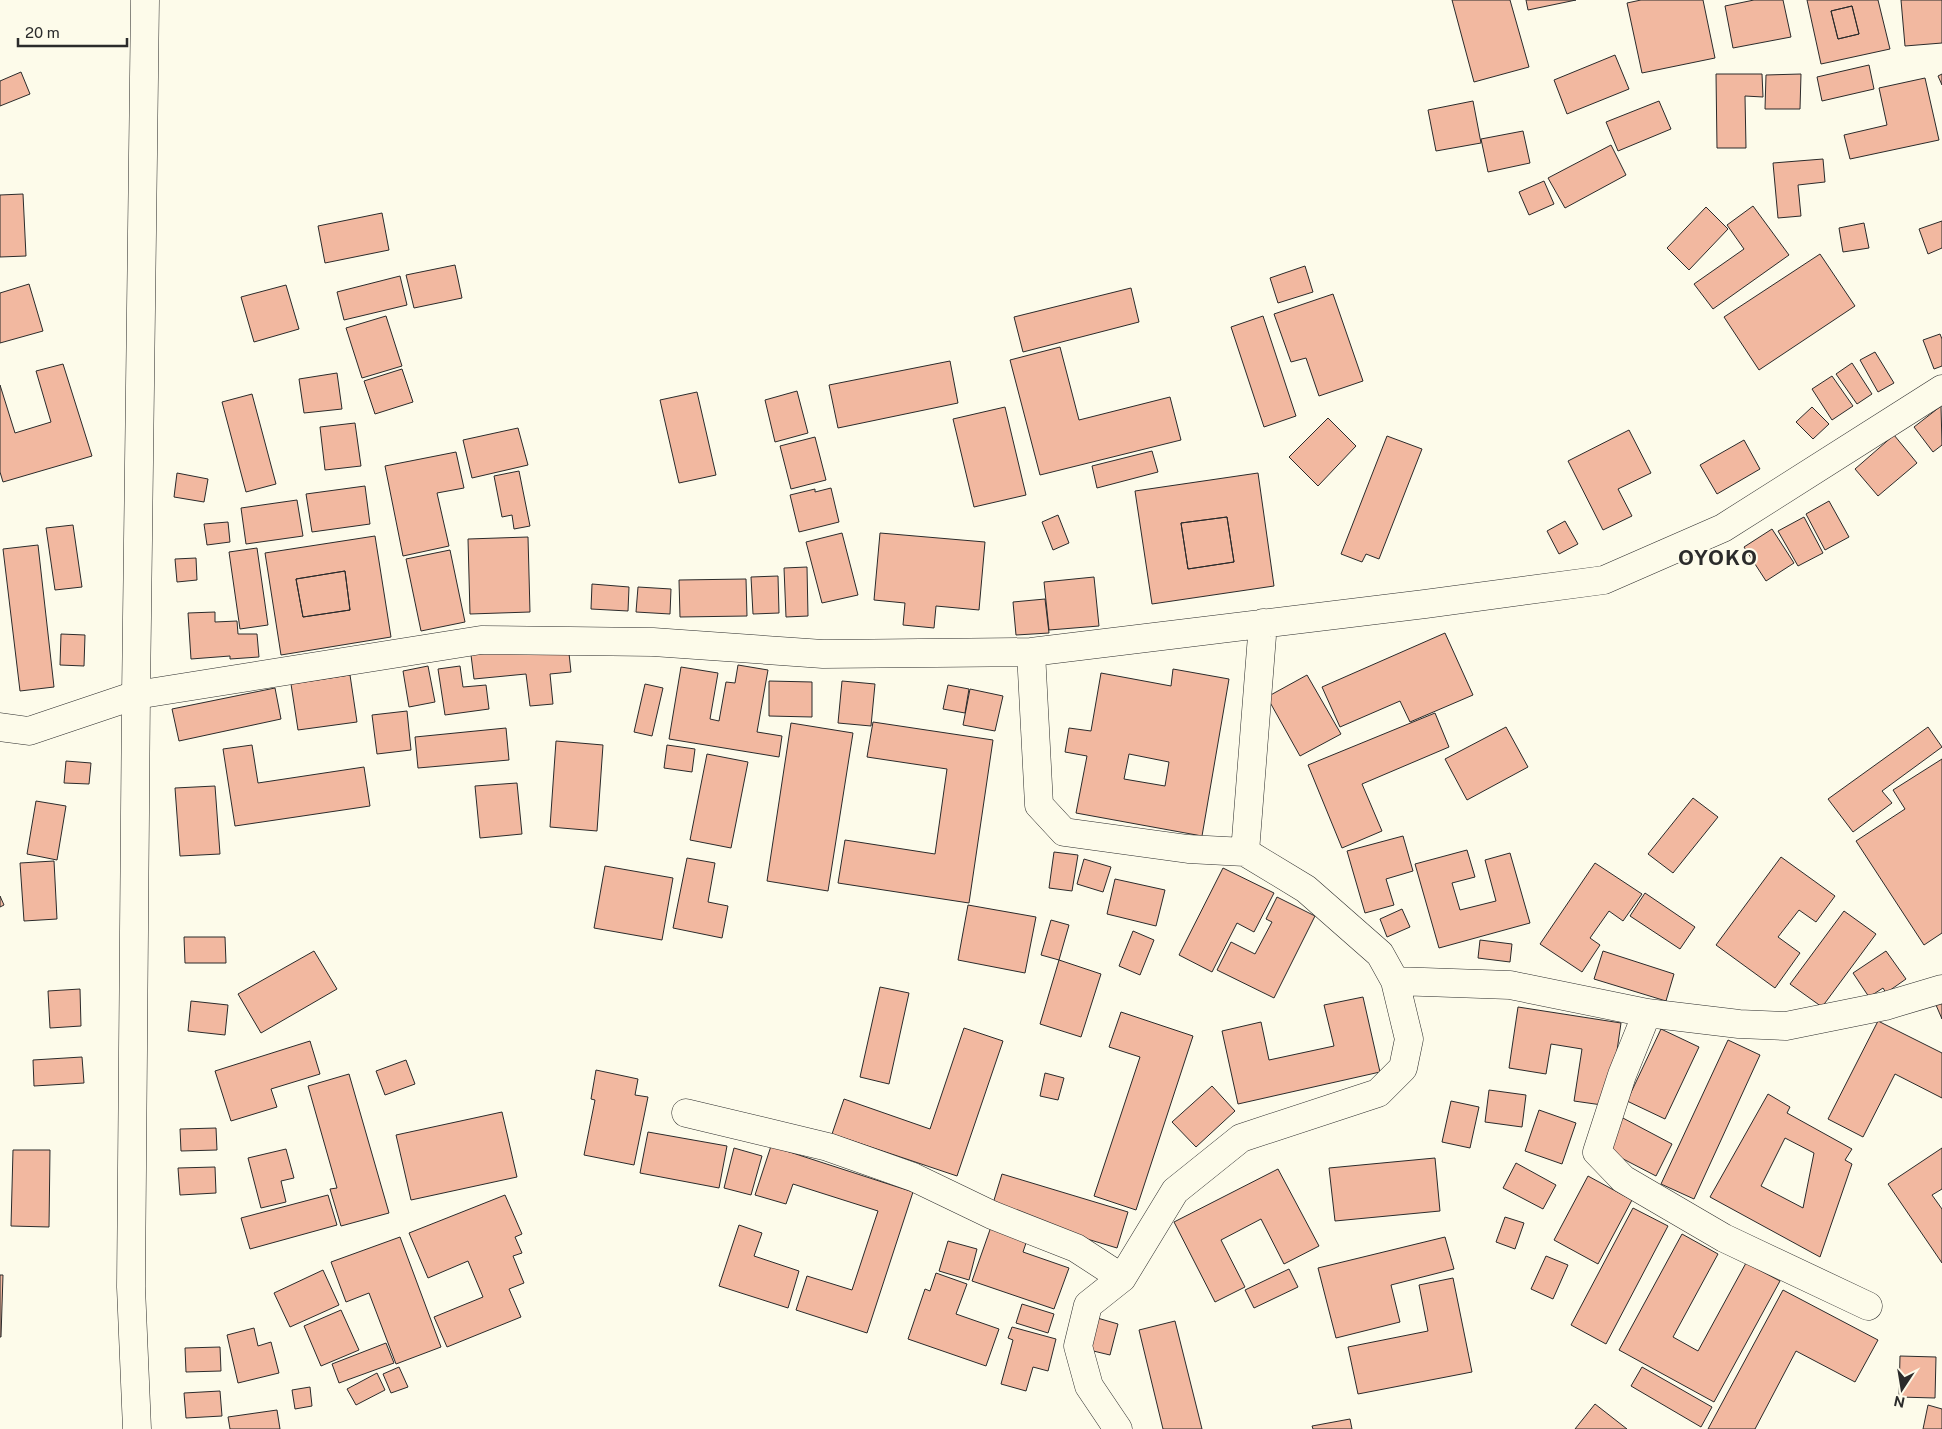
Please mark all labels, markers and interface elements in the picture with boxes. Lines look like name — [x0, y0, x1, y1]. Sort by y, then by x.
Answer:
scale bar — [18, 15, 126, 47]
text: 20 m — [25, 24, 60, 41]
district label: OYOKO — [1678, 545, 1758, 570]
north arrow — [1877, 1364, 1927, 1414]
text: N — [1892, 1393, 1906, 1411]

